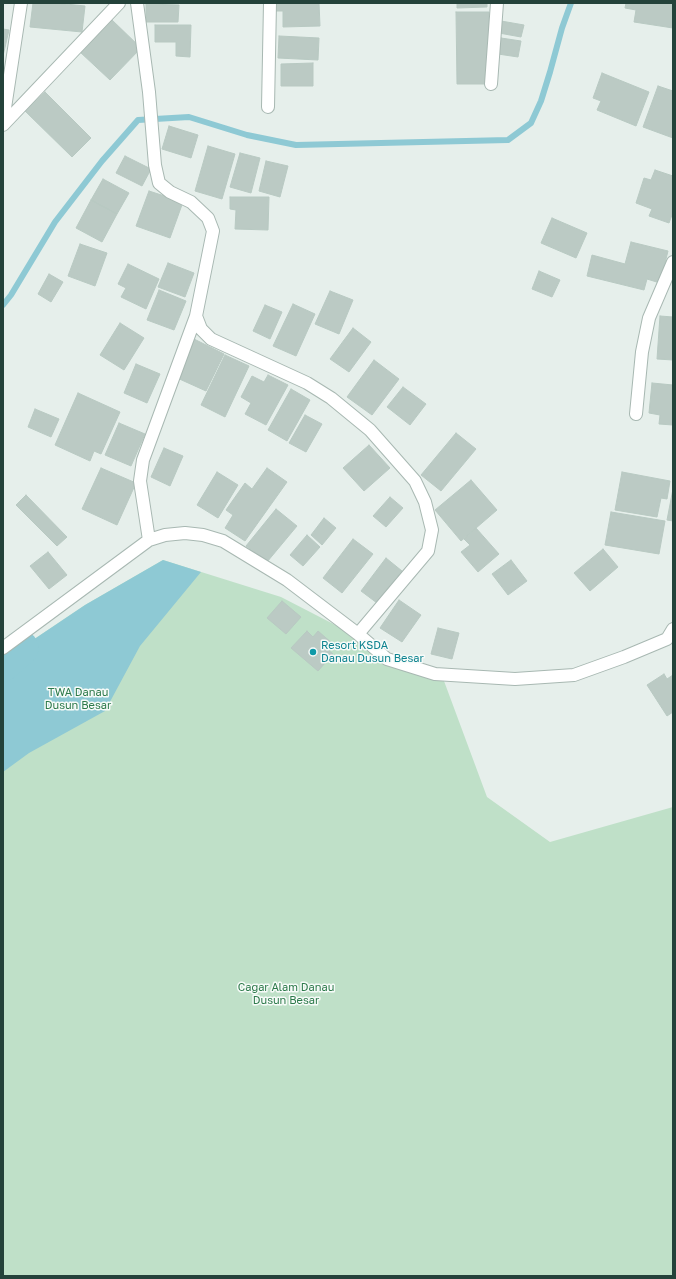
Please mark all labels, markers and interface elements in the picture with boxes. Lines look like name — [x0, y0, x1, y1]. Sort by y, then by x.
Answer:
place label: Resort KSDA Danau Dusun Besar — [321, 639, 424, 665]
marker: Resort KSDA Danau Dusun Besar — [308, 647, 318, 657]
park label: TWA Danau Dusun Besar — [45, 686, 111, 712]
park label: Cagar Alam Danau Dusun Besar — [238, 981, 334, 1007]

